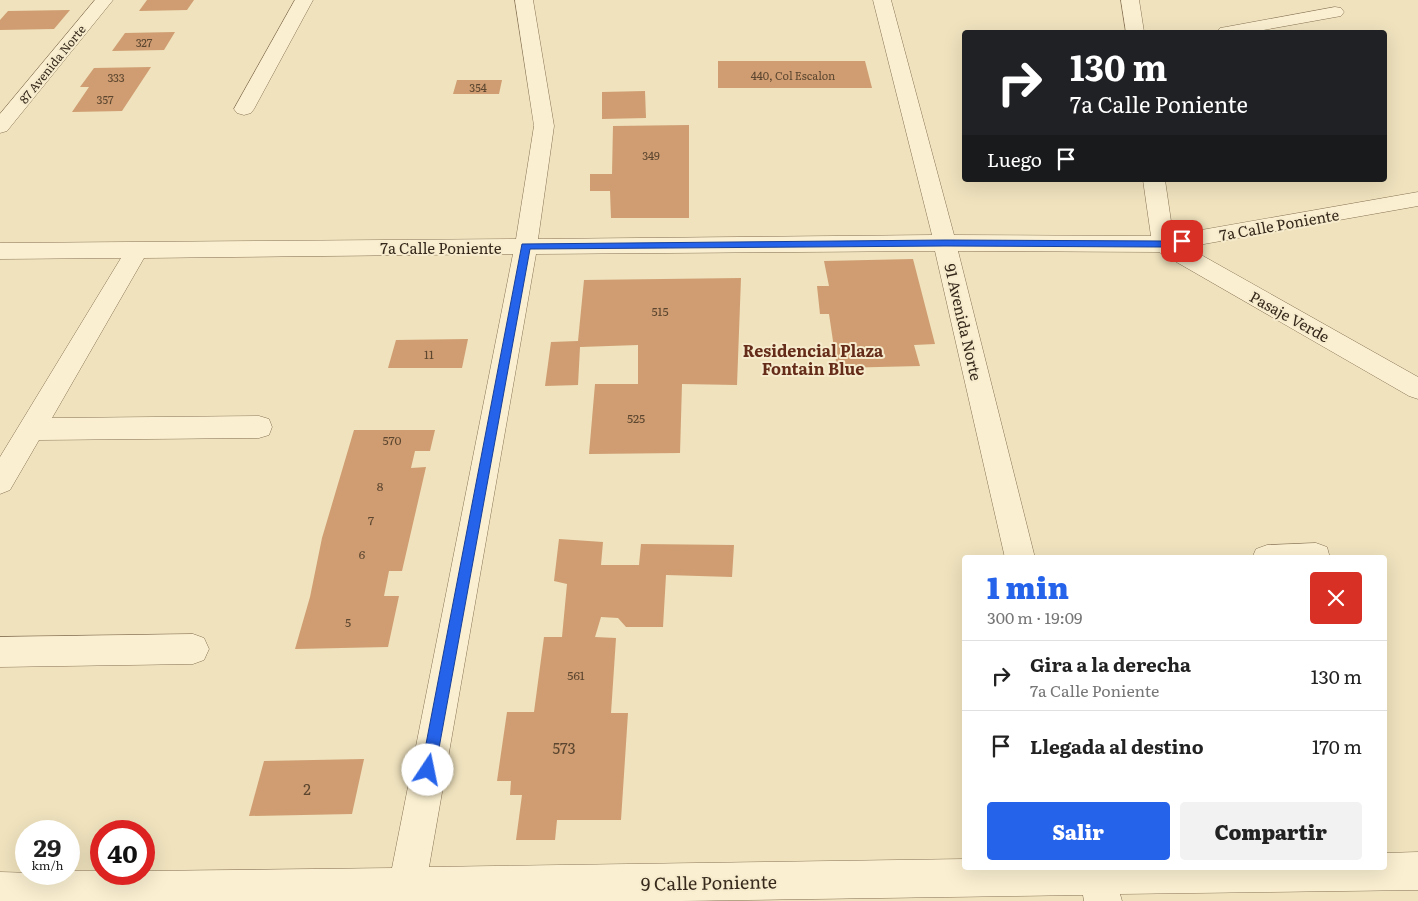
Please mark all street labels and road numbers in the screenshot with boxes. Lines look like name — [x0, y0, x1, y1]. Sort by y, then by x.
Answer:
street label: 87 Avenida Norte — [15, 21, 89, 107]
street label: 7a Calle Poniente — [1217, 202, 1341, 246]
street label: 7a Calle Poniente — [380, 236, 502, 259]
street label: 91 Avenida Norte — [939, 261, 989, 383]
street label: Pasaje Verde — [1246, 285, 1334, 347]
street label: 9 Calle Poniente — [641, 867, 777, 897]

